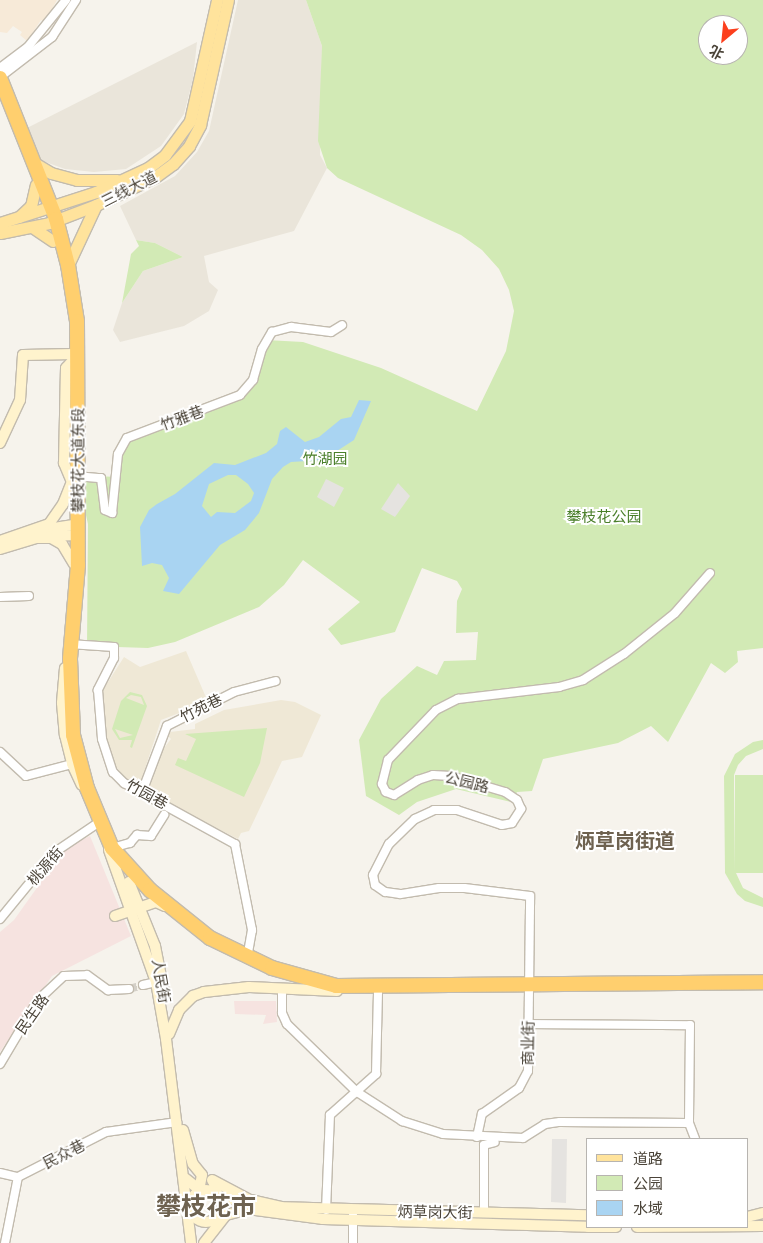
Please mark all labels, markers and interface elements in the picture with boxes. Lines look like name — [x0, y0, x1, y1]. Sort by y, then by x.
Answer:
north arrow — [698, 15, 748, 65]
text: 北 — [706, 41, 727, 64]
street label: 三线大道 — [98, 167, 160, 211]
street label: 竹雅巷 — [158, 402, 206, 434]
street label: 攀枝花大道东段 — [69, 408, 87, 512]
park label: 竹湖园 — [303, 450, 347, 468]
park label: 攀枝花公园 — [567, 508, 641, 526]
street label: 竹苑巷 — [177, 690, 225, 726]
street label: 公园路 — [443, 768, 491, 796]
street label: 竹园巷 — [123, 775, 171, 813]
district label: 炳草岗街道 — [575, 828, 675, 852]
street label: 桃源街 — [23, 843, 67, 889]
street label: 人民街 — [148, 957, 174, 1005]
street label: 民生路 — [12, 990, 52, 1038]
street label: 商业街 — [519, 1020, 537, 1066]
street label: 民众巷 — [40, 1136, 88, 1172]
legend — [586, 1138, 748, 1228]
text: 道路 — [633, 1149, 663, 1168]
text: 公园 — [633, 1174, 663, 1193]
district label: 攀枝花市 — [156, 1191, 256, 1221]
text: 水域 — [633, 1199, 663, 1218]
street label: 炳草岗大街 — [397, 1202, 473, 1222]

